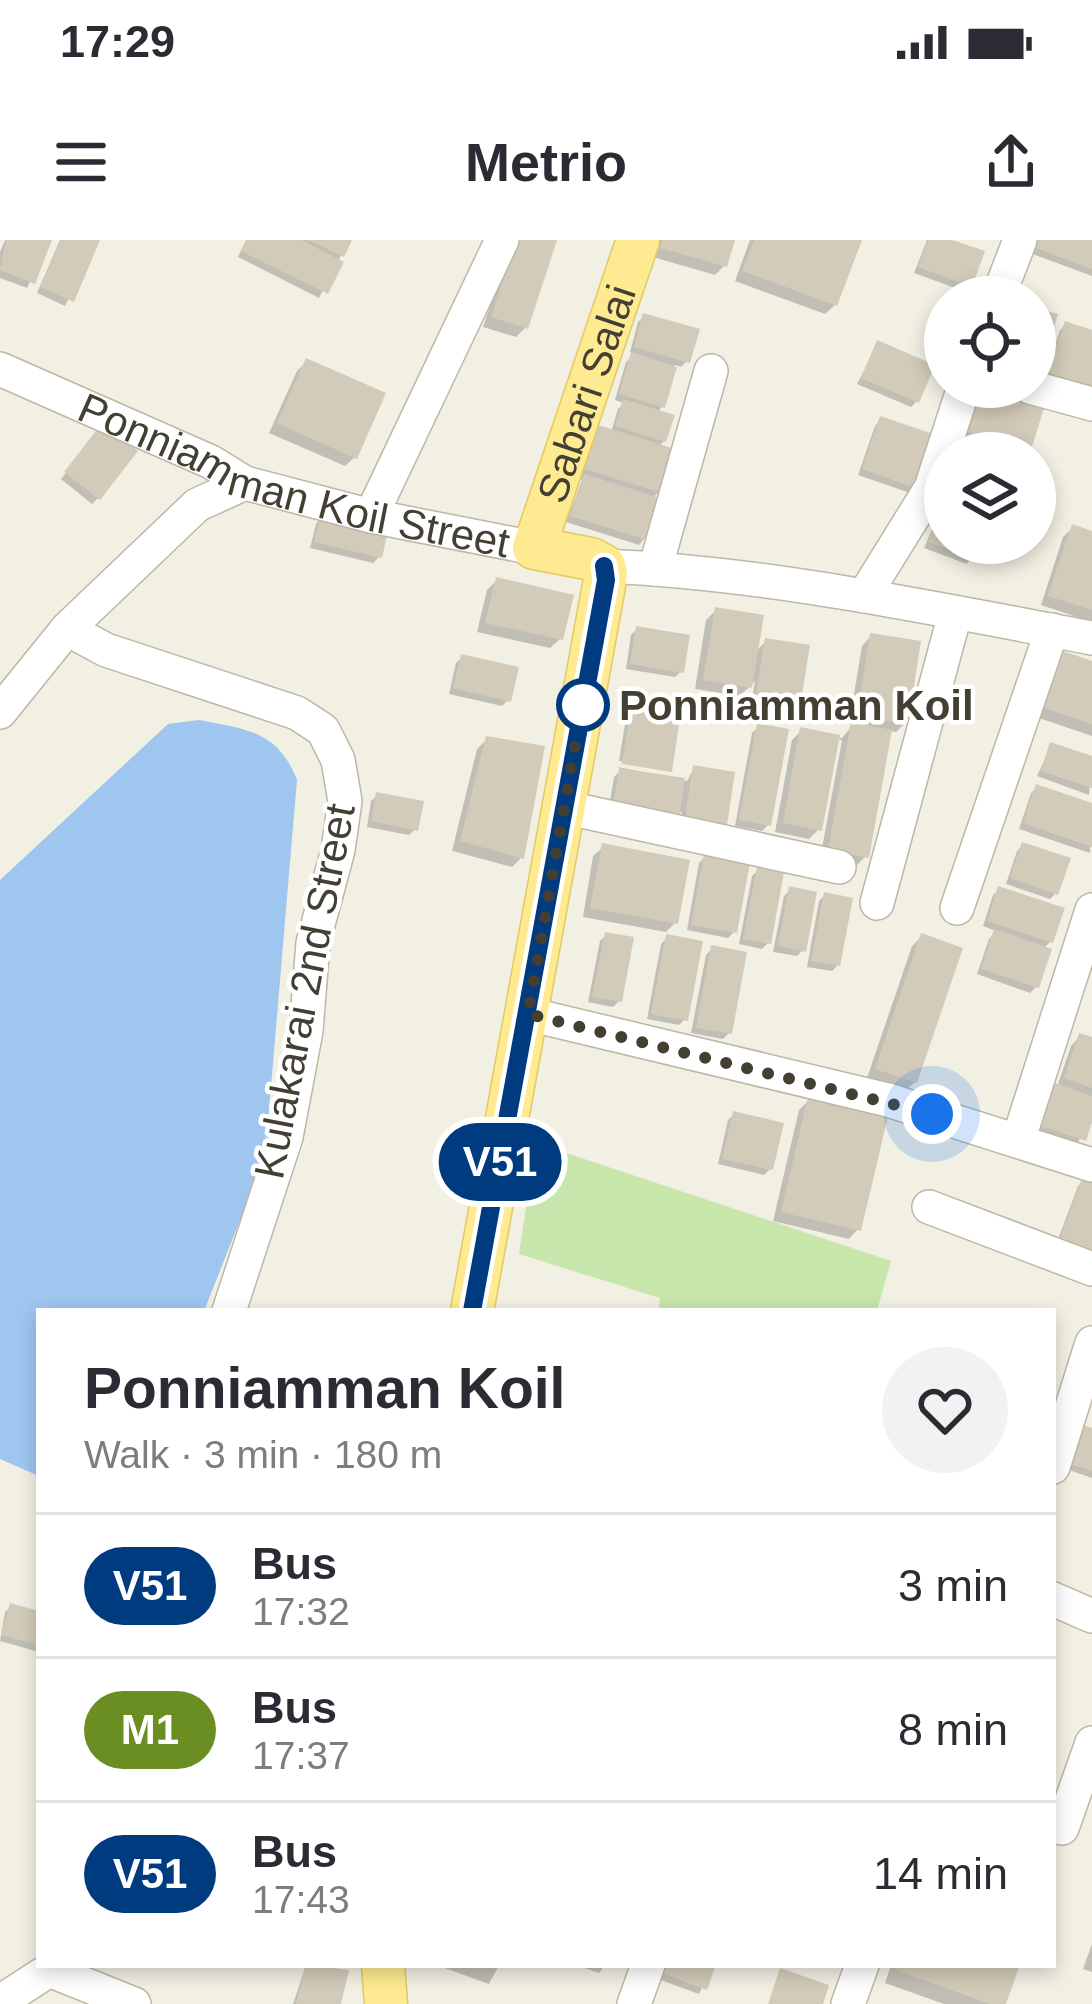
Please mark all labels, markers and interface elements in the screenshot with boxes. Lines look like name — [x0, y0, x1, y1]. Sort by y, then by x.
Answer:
text: 17:29 — [60, 16, 175, 67]
icon: menu — [48, 129, 114, 195]
icon: share — [978, 129, 1044, 195]
text: Metrio — [465, 132, 627, 192]
map controls — [924, 276, 1056, 564]
button: locate — [924, 276, 1056, 408]
street label: Sabari Salai — [528, 279, 645, 509]
street label: Ponniamman Koil Street — [71, 384, 514, 567]
button: layers — [924, 432, 1056, 564]
marker: Ponniamman Koil — [558, 680, 608, 730]
place label: Ponniamman Koil — [619, 682, 974, 729]
street label: Kulakarai 2nd Street — [245, 800, 364, 1182]
your location — [902, 1084, 962, 1144]
line badge: V51 — [431, 1123, 569, 1201]
text: V51 — [463, 1138, 537, 1185]
button: heart — [882, 1347, 1008, 1473]
text: Ponniamman Koil — [84, 1356, 565, 1420]
text: Walk · 3 min · 180 m — [84, 1433, 442, 1476]
text: Bus — [252, 1538, 337, 1589]
text: 3 min — [898, 1560, 1008, 1611]
text: V51 — [113, 1562, 187, 1609]
text: 17:32 — [252, 1590, 350, 1633]
text: Bus — [252, 1682, 337, 1733]
text: 8 min — [898, 1704, 1008, 1755]
text: M1 — [121, 1706, 179, 1753]
text: 17:37 — [252, 1734, 350, 1777]
text: Bus — [252, 1826, 337, 1877]
text: 14 min — [873, 1848, 1008, 1899]
text: V51 — [113, 1850, 187, 1897]
text: 17:43 — [252, 1878, 350, 1921]

